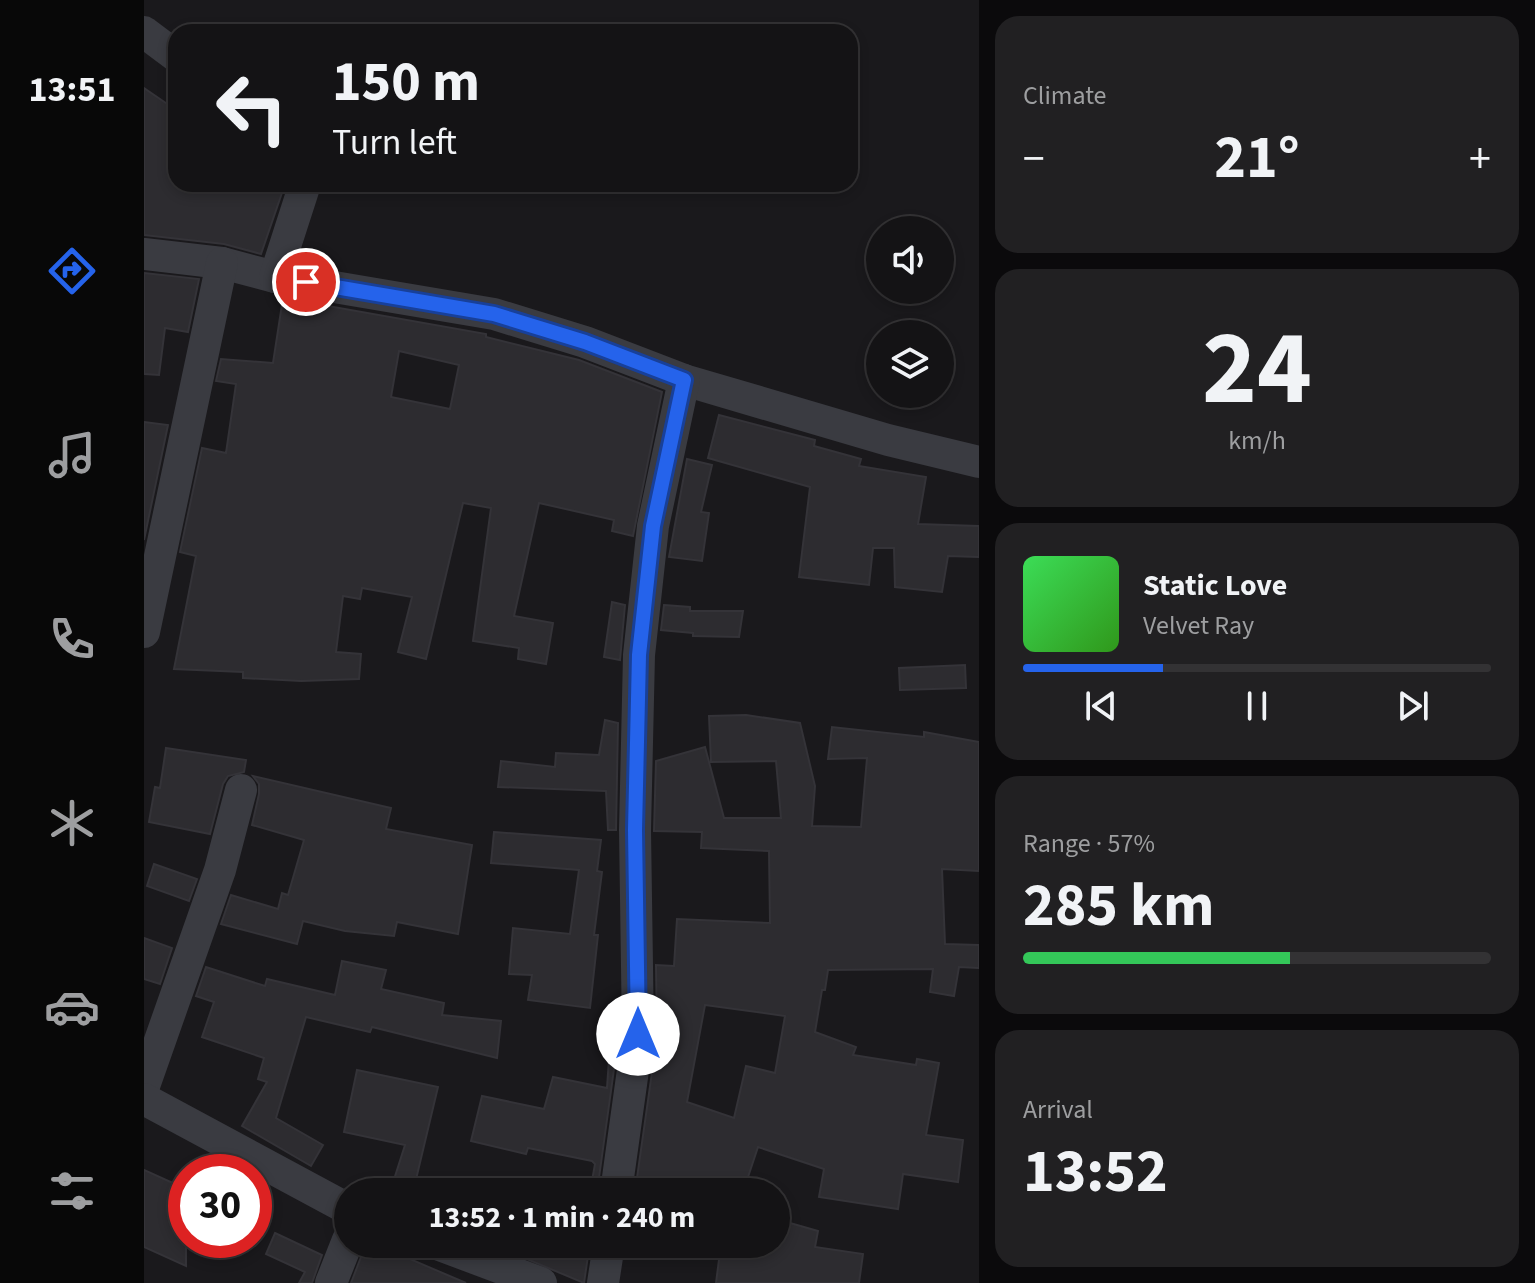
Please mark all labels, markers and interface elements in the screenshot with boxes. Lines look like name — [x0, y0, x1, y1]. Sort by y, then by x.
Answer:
text: 150 m — [332, 43, 480, 122]
icon: left — [200, 56, 304, 160]
text: 13:51 — [29, 64, 115, 115]
text: Climate — [1023, 77, 1107, 114]
text: 21° — [1214, 116, 1300, 201]
text: Turn left — [332, 117, 457, 168]
text: − — [1023, 128, 1045, 191]
text: + — [1469, 128, 1491, 191]
map controls — [866, 216, 954, 408]
button: sound — [866, 216, 954, 304]
icon: directions — [44, 243, 100, 299]
pin — [272, 248, 340, 316]
icon: arrive — [284, 260, 328, 304]
text: 24 — [1202, 296, 1312, 444]
button: layers — [866, 320, 954, 408]
text: km/h — [1228, 422, 1286, 459]
icon: music — [44, 427, 100, 483]
text: Static Love — [1143, 564, 1287, 607]
text: Velvet Ray — [1143, 607, 1254, 644]
icon: phone — [44, 611, 100, 667]
icon: previous — [1079, 684, 1123, 728]
icon: pause — [1235, 684, 1279, 728]
icon: next — [1391, 684, 1435, 728]
icon: climate — [44, 795, 100, 851]
text: Range · 57% — [1023, 825, 1155, 862]
text: 285 km — [1023, 864, 1214, 949]
icon: car — [44, 979, 100, 1035]
position arrow — [596, 992, 680, 1076]
text: Arrival — [1023, 1091, 1093, 1128]
text: 13:52 — [1023, 1130, 1168, 1215]
speed limit sign: 30 — [168, 1154, 272, 1258]
icon: filters — [44, 1163, 100, 1219]
text: 13:52 · 1 min · 240 m — [429, 1196, 695, 1239]

